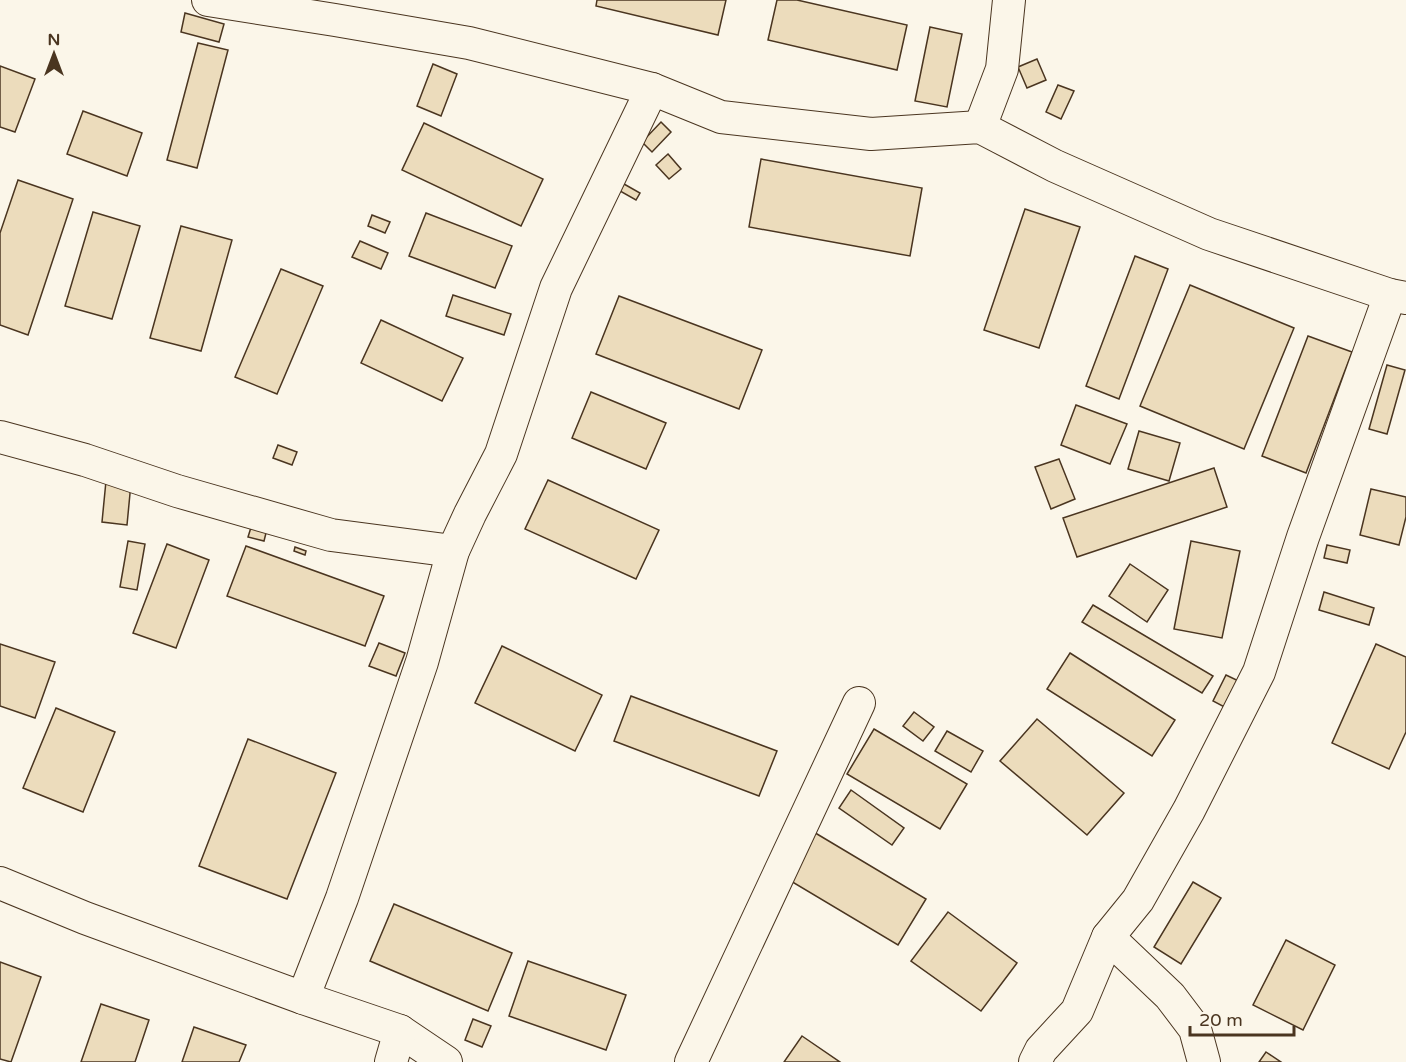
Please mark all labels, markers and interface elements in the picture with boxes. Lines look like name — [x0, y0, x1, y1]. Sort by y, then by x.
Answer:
north arrow — [24, 24, 84, 84]
text: N — [48, 30, 60, 50]
scale bar — [1190, 999, 1294, 1037]
text: 20 m — [1199, 1009, 1243, 1031]

